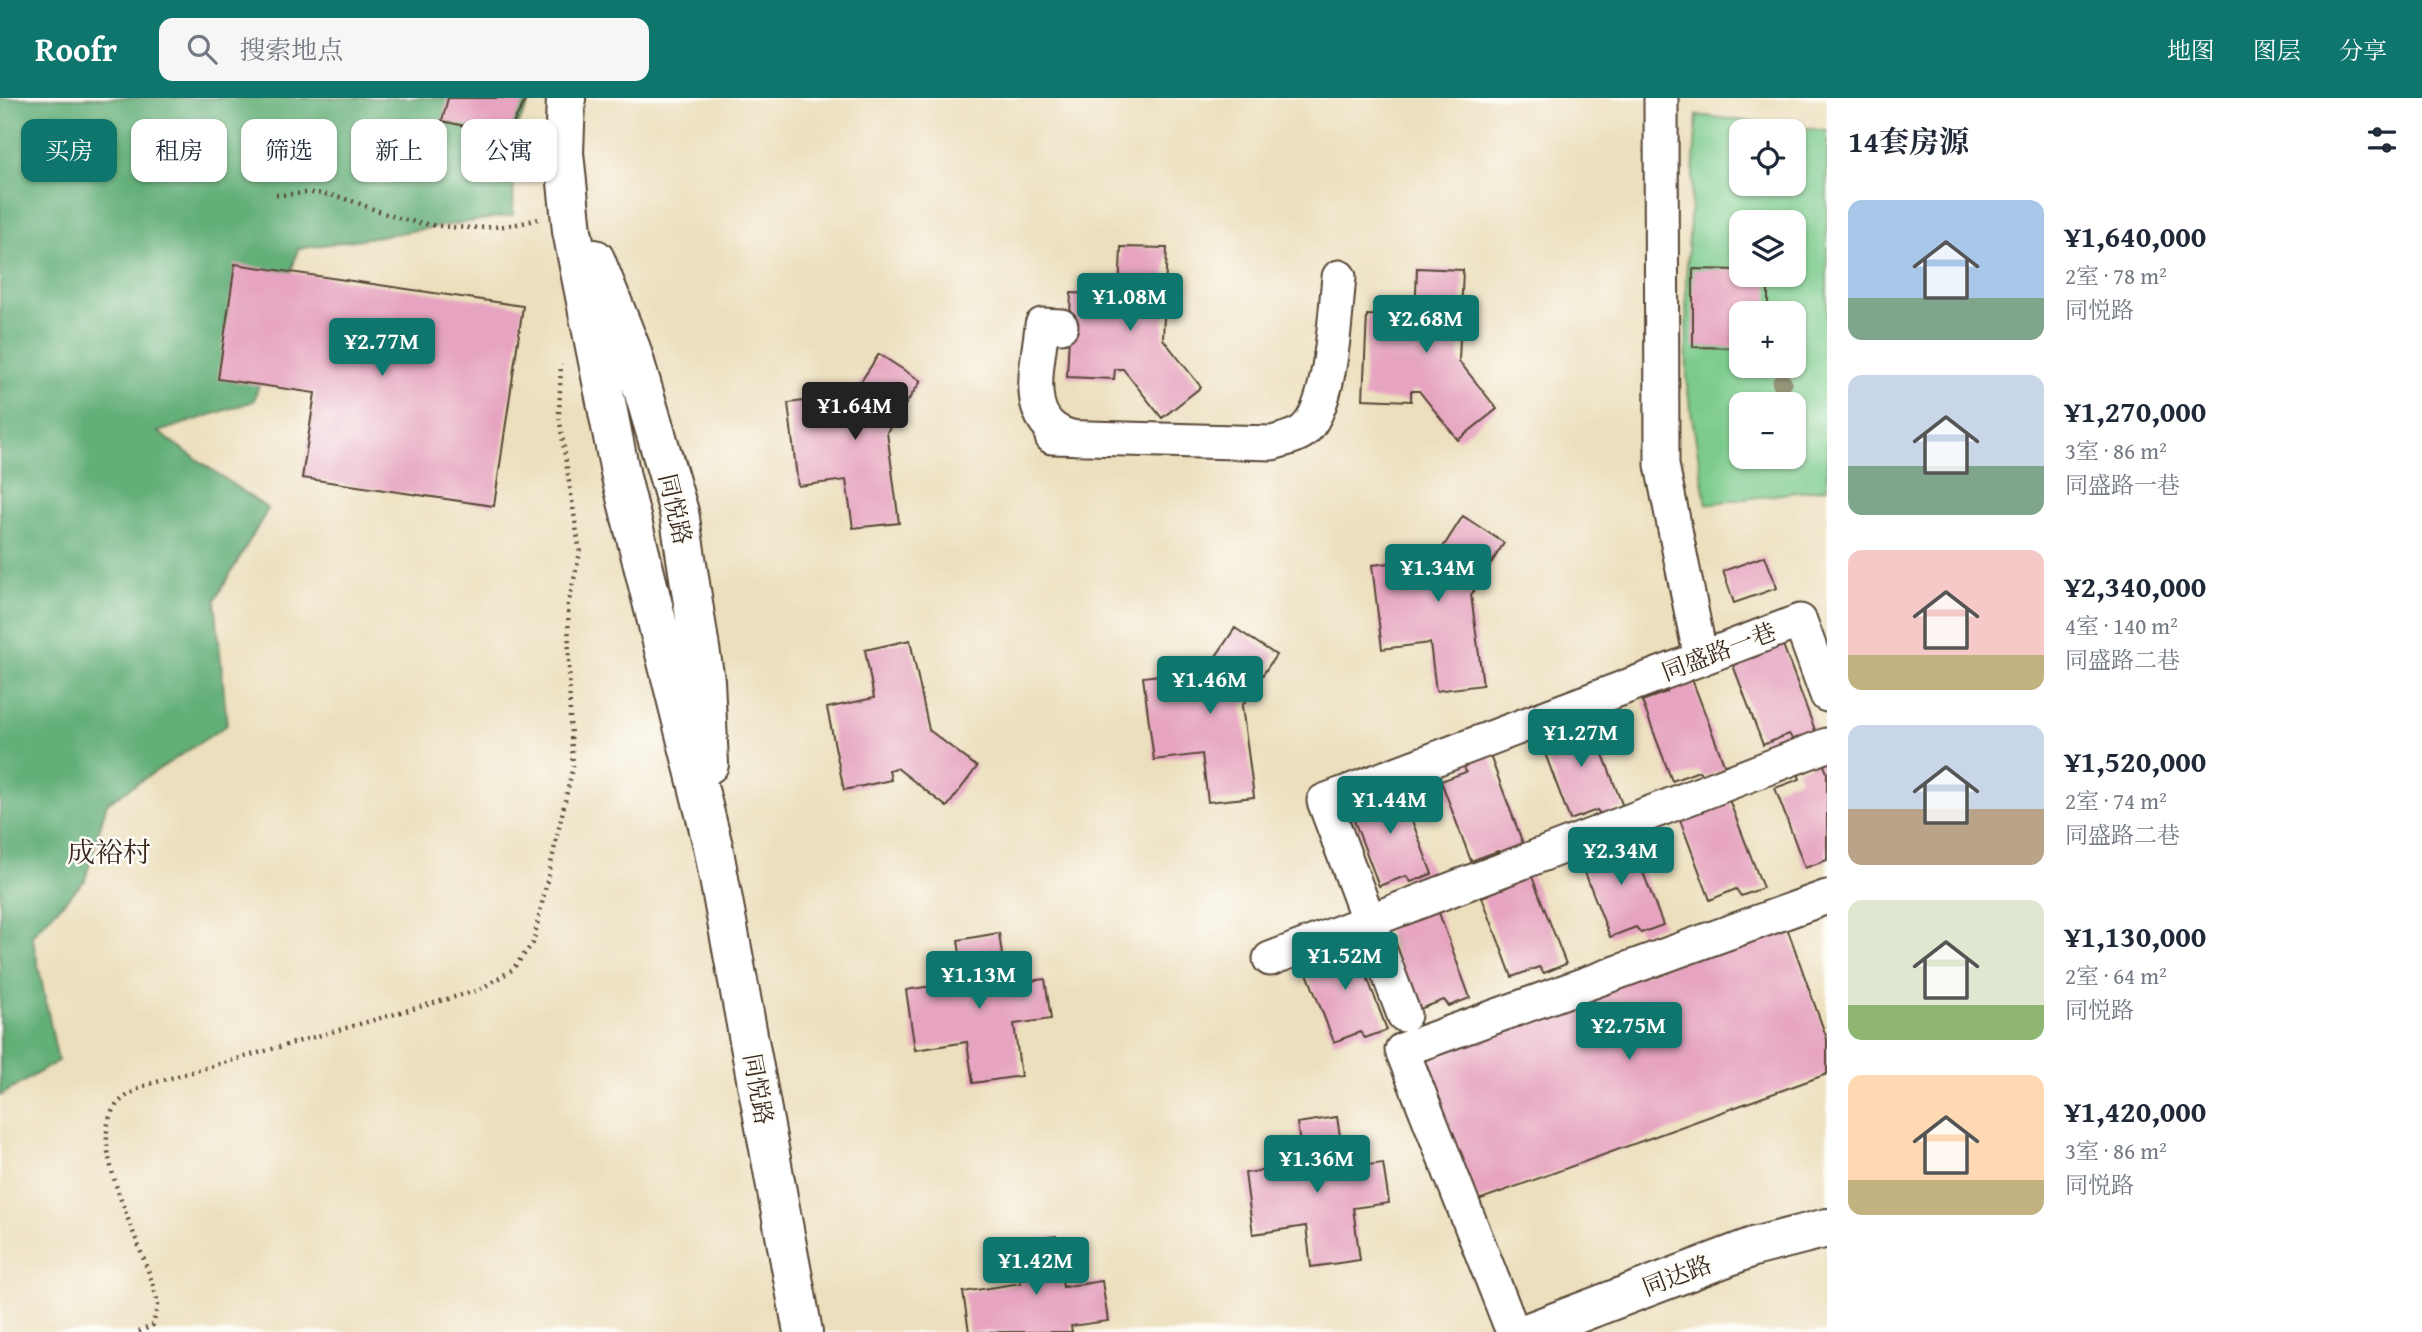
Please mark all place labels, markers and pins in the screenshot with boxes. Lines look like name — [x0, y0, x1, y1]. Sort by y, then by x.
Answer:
pin: ¥1.08M — [1073, 274, 1187, 333]
pin: ¥2.68M — [1369, 296, 1483, 355]
pin: ¥2.77M — [325, 318, 439, 378]
pin: ¥1.64M — [798, 382, 912, 442]
pin: ¥1.34M — [1381, 545, 1495, 604]
pin: ¥1.46M — [1153, 656, 1267, 716]
pin: ¥1.27M — [1524, 710, 1638, 769]
pin: ¥1.44M — [1333, 776, 1447, 836]
pin: ¥2.34M — [1564, 828, 1678, 887]
pin: ¥1.52M — [1288, 932, 1402, 992]
pin: ¥1.13M — [922, 951, 1036, 1011]
pin: ¥2.75M — [1572, 1002, 1686, 1062]
pin: ¥1.36M — [1260, 1136, 1374, 1195]
pin: ¥1.42M — [979, 1238, 1093, 1297]

